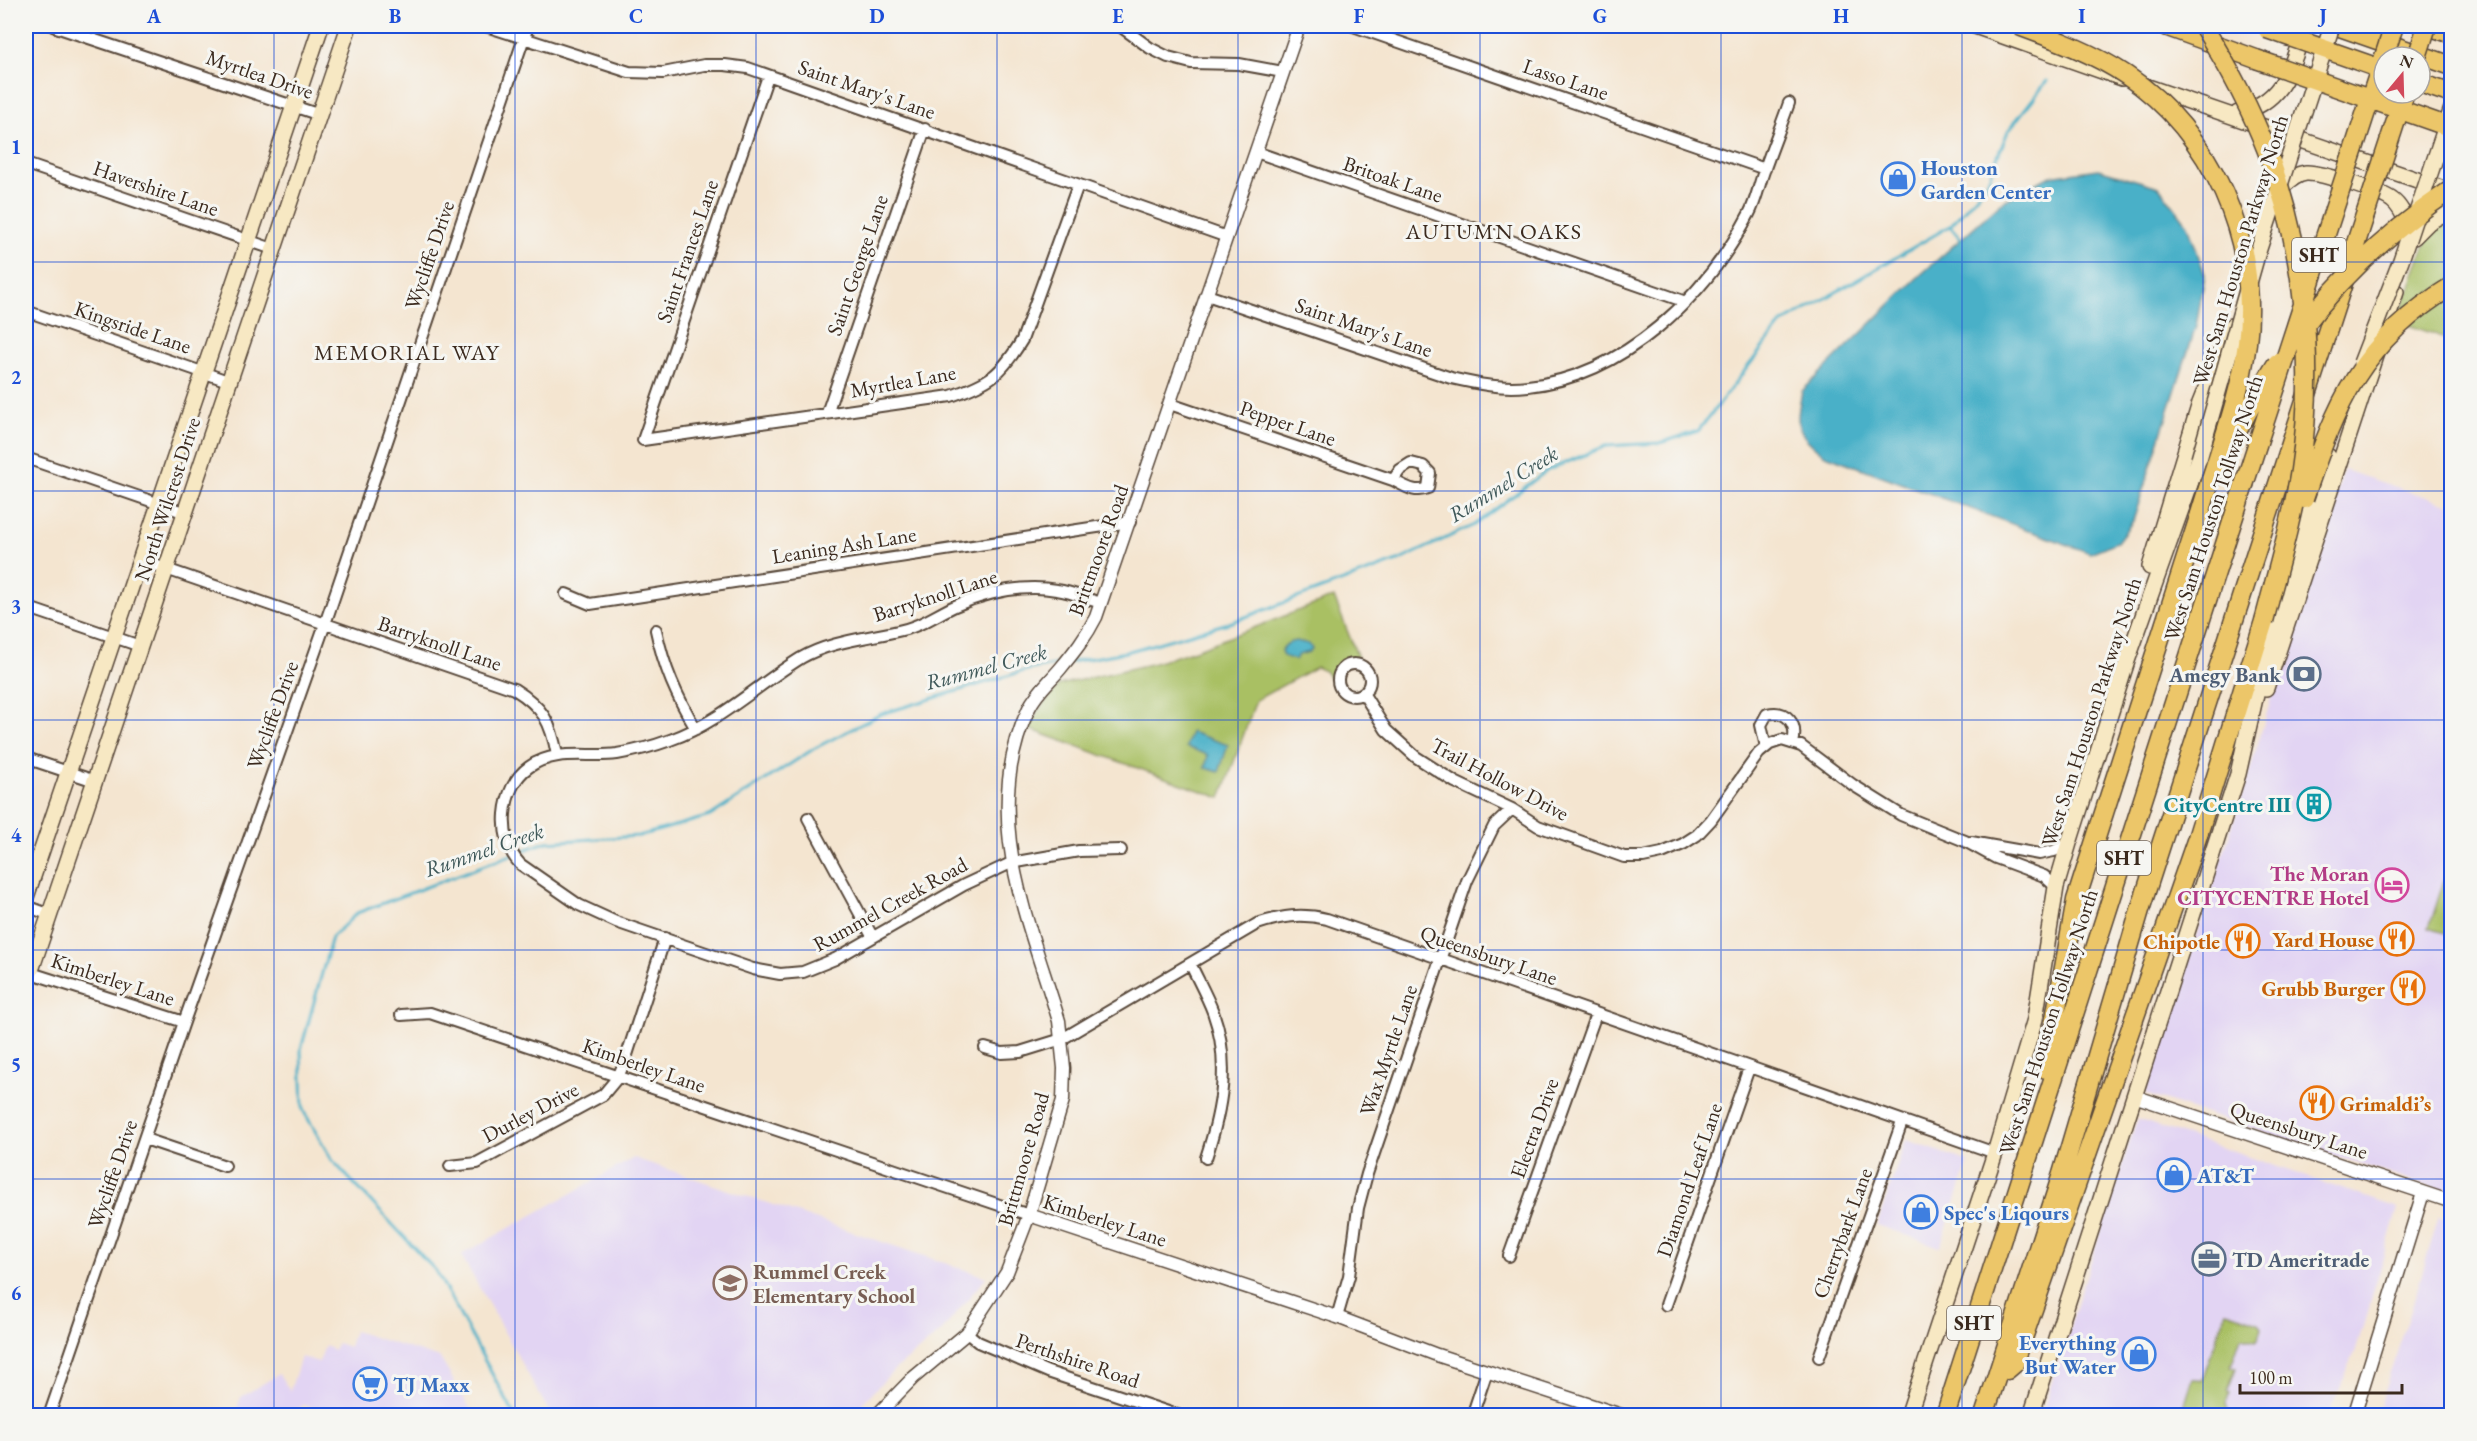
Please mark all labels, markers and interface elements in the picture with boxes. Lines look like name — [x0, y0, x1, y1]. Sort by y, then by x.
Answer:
text: A — [146, 3, 162, 29]
text: B — [389, 3, 401, 29]
text: C — [629, 3, 643, 29]
text: D — [869, 3, 885, 29]
text: E — [1112, 3, 1124, 29]
text: F — [1354, 3, 1365, 29]
text: G — [1593, 3, 1607, 29]
text: H — [1833, 3, 1849, 29]
text: I — [2078, 3, 2086, 29]
text: J — [2317, 3, 2327, 29]
street label: Myrtlea Drive — [203, 43, 317, 105]
north arrow — [2372, 45, 2432, 105]
text: N — [2397, 49, 2416, 73]
street label: Lasso Lane — [1520, 52, 1612, 106]
street label: Saint Mary's Lane — [795, 53, 939, 125]
street label: West Sam Houston Parkway North — [2186, 111, 2294, 389]
text: 1 — [11, 134, 21, 160]
street label: Britoak Lane — [1340, 149, 1446, 209]
street label: Havershire Lane — [90, 154, 222, 222]
place label: Houston Garden Center — [1921, 154, 2051, 205]
shop icon: Houston Garden Center — [1880, 161, 1916, 197]
street label: Saint Frances Lane — [650, 176, 724, 326]
street label: Saint George Lane — [820, 191, 894, 339]
street label: Wycliffe Drive — [398, 197, 460, 313]
district label: AUTUMN OAKS — [1404, 217, 1583, 246]
road number: SHT — [2292, 238, 2346, 272]
street label: Saint Mary's Lane — [1292, 291, 1436, 363]
street label: Kingsride Lane — [71, 294, 195, 360]
district label: MEMORIAL WAY — [314, 338, 500, 367]
street label: Myrtlea Lane — [848, 358, 958, 404]
text: 2 — [11, 364, 22, 390]
street label: West Sam Houston Tollway North — [2157, 371, 2269, 644]
street label: Pepper Lane — [1236, 394, 1340, 452]
street label: North Wilcrest Drive — [128, 414, 206, 584]
water label: Rummel Creek — [1442, 439, 1564, 529]
street label: Brittmoore Road — [1062, 480, 1134, 620]
street label: Leaning Ash Lane — [770, 520, 918, 570]
street label: Barryknoll Lane — [869, 562, 1001, 628]
street label: West Sam Houston Parkway North — [2035, 574, 2147, 850]
text: 3 — [11, 593, 21, 619]
street label: Barryknoll Lane — [375, 609, 505, 677]
water label: Rummel Creek — [922, 637, 1050, 697]
bank icon: Amegy Bank — [2286, 656, 2322, 692]
street label: Wycliffe Drive — [240, 657, 304, 773]
place label: Amegy Bank — [2168, 661, 2282, 688]
street label: Trail Hollow Drive — [1426, 731, 1574, 827]
building icon: CityCentre III — [2296, 786, 2332, 822]
place label: CityCentre III — [2164, 791, 2291, 818]
water label: Rummel Creek — [420, 816, 548, 884]
text: 4 — [11, 822, 22, 848]
road number: SHT — [2097, 841, 2151, 875]
street label: Rummel Creek Road — [808, 850, 972, 958]
place label: The Moran CITYCENTRE Hotel — [2177, 860, 2369, 911]
hotel icon: The Moran CITYCENTRE Hotel — [2374, 867, 2410, 903]
street label: West Sam Houston Tollway North — [1992, 885, 2104, 1158]
street label: Queensbury Lane — [1417, 919, 1561, 992]
restaurant icon: Yard House — [2379, 921, 2415, 957]
restaurant icon: Chipotle — [2225, 923, 2261, 959]
place label: Yard House — [2273, 926, 2374, 953]
place label: Chipotle — [2143, 928, 2220, 955]
street label: Kimberley Lane — [48, 946, 178, 1012]
restaurant icon: Grubb Burger — [2390, 970, 2426, 1006]
place label: Grubb Burger — [2261, 975, 2385, 1002]
street label: Wax Myrtle Lane — [1353, 981, 1423, 1119]
street label: Kimberley Lane — [579, 1031, 709, 1099]
text: 5 — [11, 1051, 21, 1077]
street label: Electra Drive — [1503, 1074, 1565, 1182]
street label: Durley Drive — [477, 1075, 583, 1149]
restaurant icon: Grimaldi’s — [2299, 1085, 2335, 1121]
street label: Brittmoore Road — [991, 1089, 1055, 1229]
place label: Grimaldi’s — [2340, 1090, 2431, 1117]
street label: Queensbury Lane — [2226, 1095, 2371, 1166]
street label: Diamond Leaf Lane — [1650, 1099, 1728, 1261]
street label: Wycliffe Drive — [81, 1116, 143, 1232]
shop icon: AT&T — [2156, 1157, 2192, 1193]
place label: AT&T — [2196, 1162, 2254, 1189]
street label: Cherrybark Lane — [1806, 1164, 1878, 1302]
street label: Kimberley Lane — [1040, 1187, 1170, 1253]
shop icon: Spec's Liqours — [1903, 1194, 1939, 1230]
place label: Spec's Liqours — [1944, 1199, 2069, 1226]
office icon: TD Ameritrade — [2191, 1241, 2227, 1277]
place label: TD Ameritrade — [2232, 1246, 2369, 1273]
place label: Rummel Creek Elementary School — [753, 1258, 915, 1309]
school or university icon: Rummel Creek Elementary School — [712, 1265, 748, 1301]
text: 6 — [11, 1280, 22, 1306]
road number: SHT — [1947, 1306, 2001, 1340]
street label: Perthshire Road — [1012, 1326, 1144, 1394]
place label: Everything But Water — [2019, 1329, 2116, 1380]
shop icon: Everything But Water — [2121, 1336, 2157, 1372]
scale bar — [2240, 1357, 2402, 1395]
supermarket icon: TJ Maxx — [352, 1366, 388, 1402]
text: 100 m — [2249, 1366, 2293, 1389]
place label: TJ Maxx — [393, 1371, 470, 1398]

